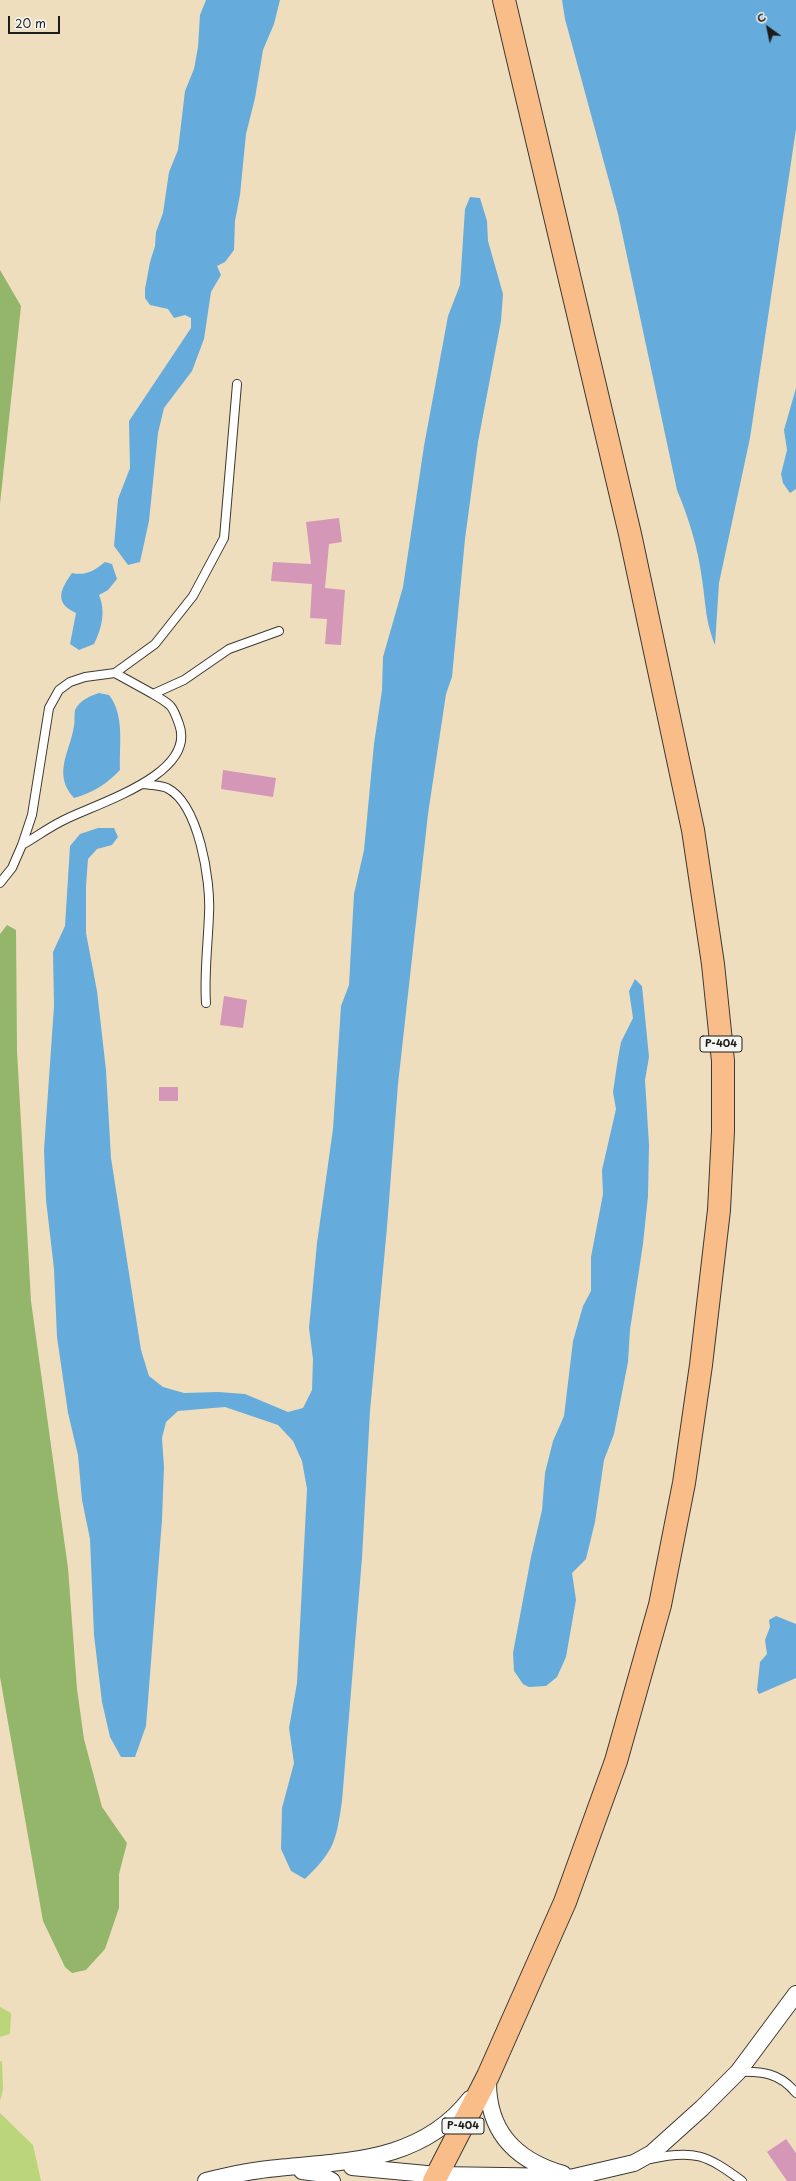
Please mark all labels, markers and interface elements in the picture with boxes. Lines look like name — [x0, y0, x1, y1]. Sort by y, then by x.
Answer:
scale bar — [10, 8, 62, 34]
north arrow — [748, 8, 788, 48]
text: С — [753, 8, 769, 27]
text: 20 m — [15, 14, 46, 32]
road number: Р-404 — [700, 1036, 742, 1052]
road number: Р-404 — [442, 2118, 484, 2134]

